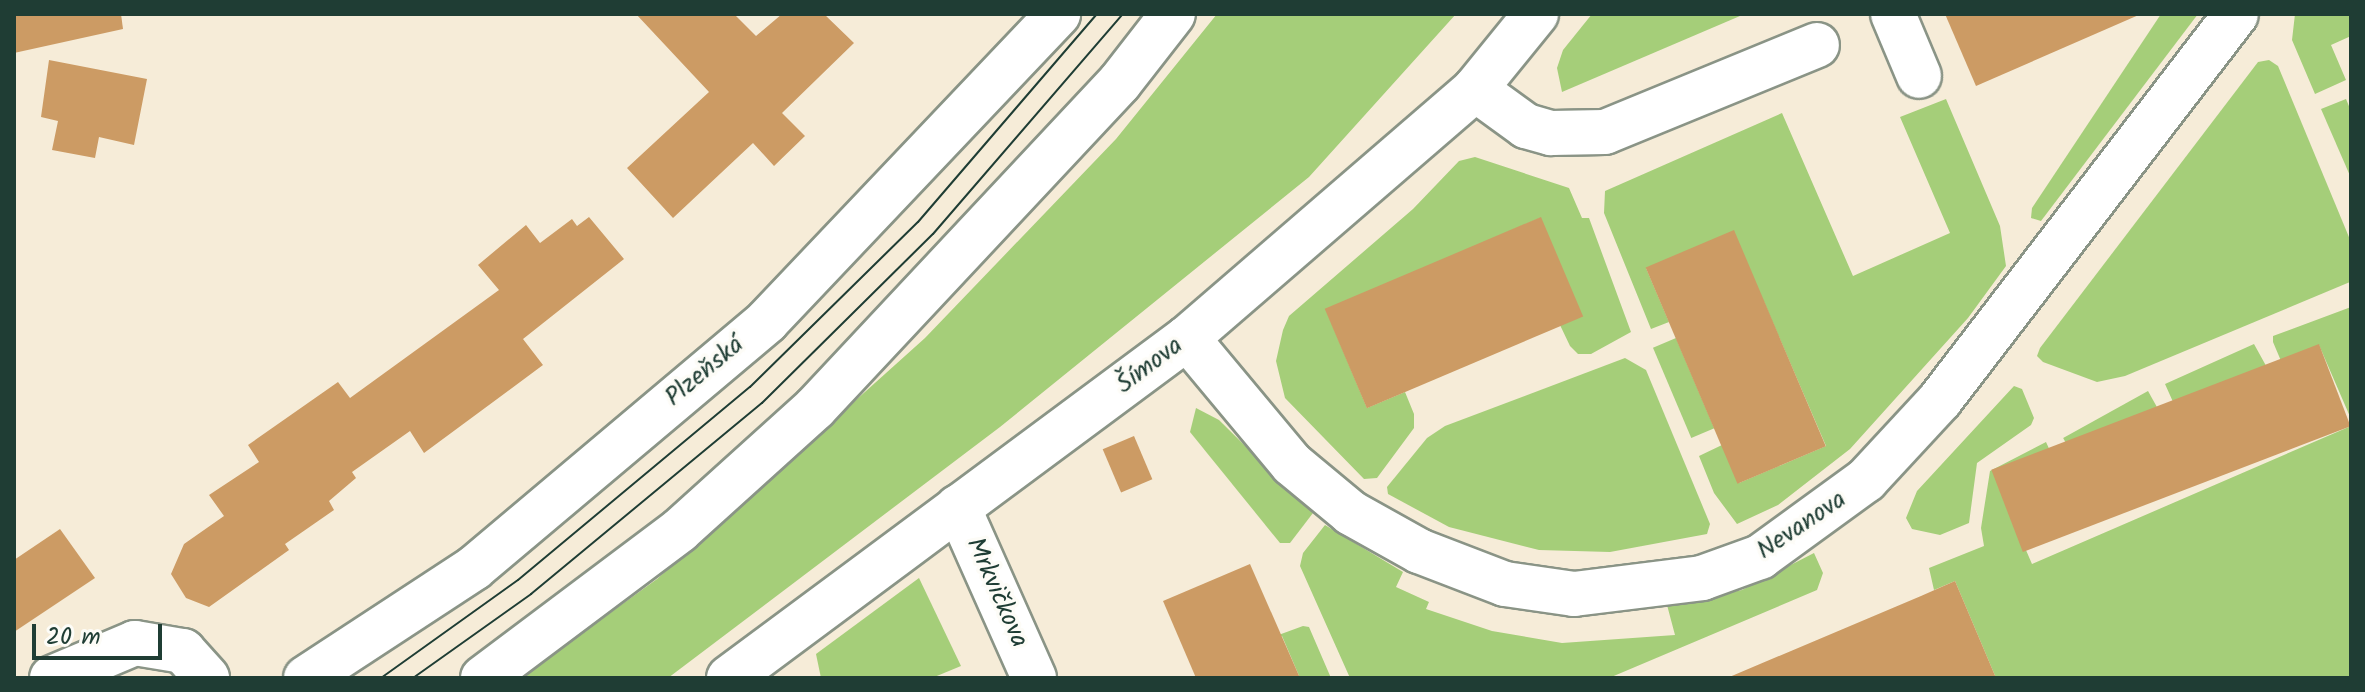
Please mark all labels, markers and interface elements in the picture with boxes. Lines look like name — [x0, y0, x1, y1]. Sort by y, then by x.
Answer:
street label: Plzeňská — [659, 330, 751, 414]
street label: Šímova — [1110, 331, 1190, 401]
street label: Nevanova — [1751, 485, 1853, 567]
street label: Mrkvičkova — [958, 533, 1034, 653]
scale bar — [36, 608, 166, 658]
text: 20 m — [46, 618, 101, 657]

